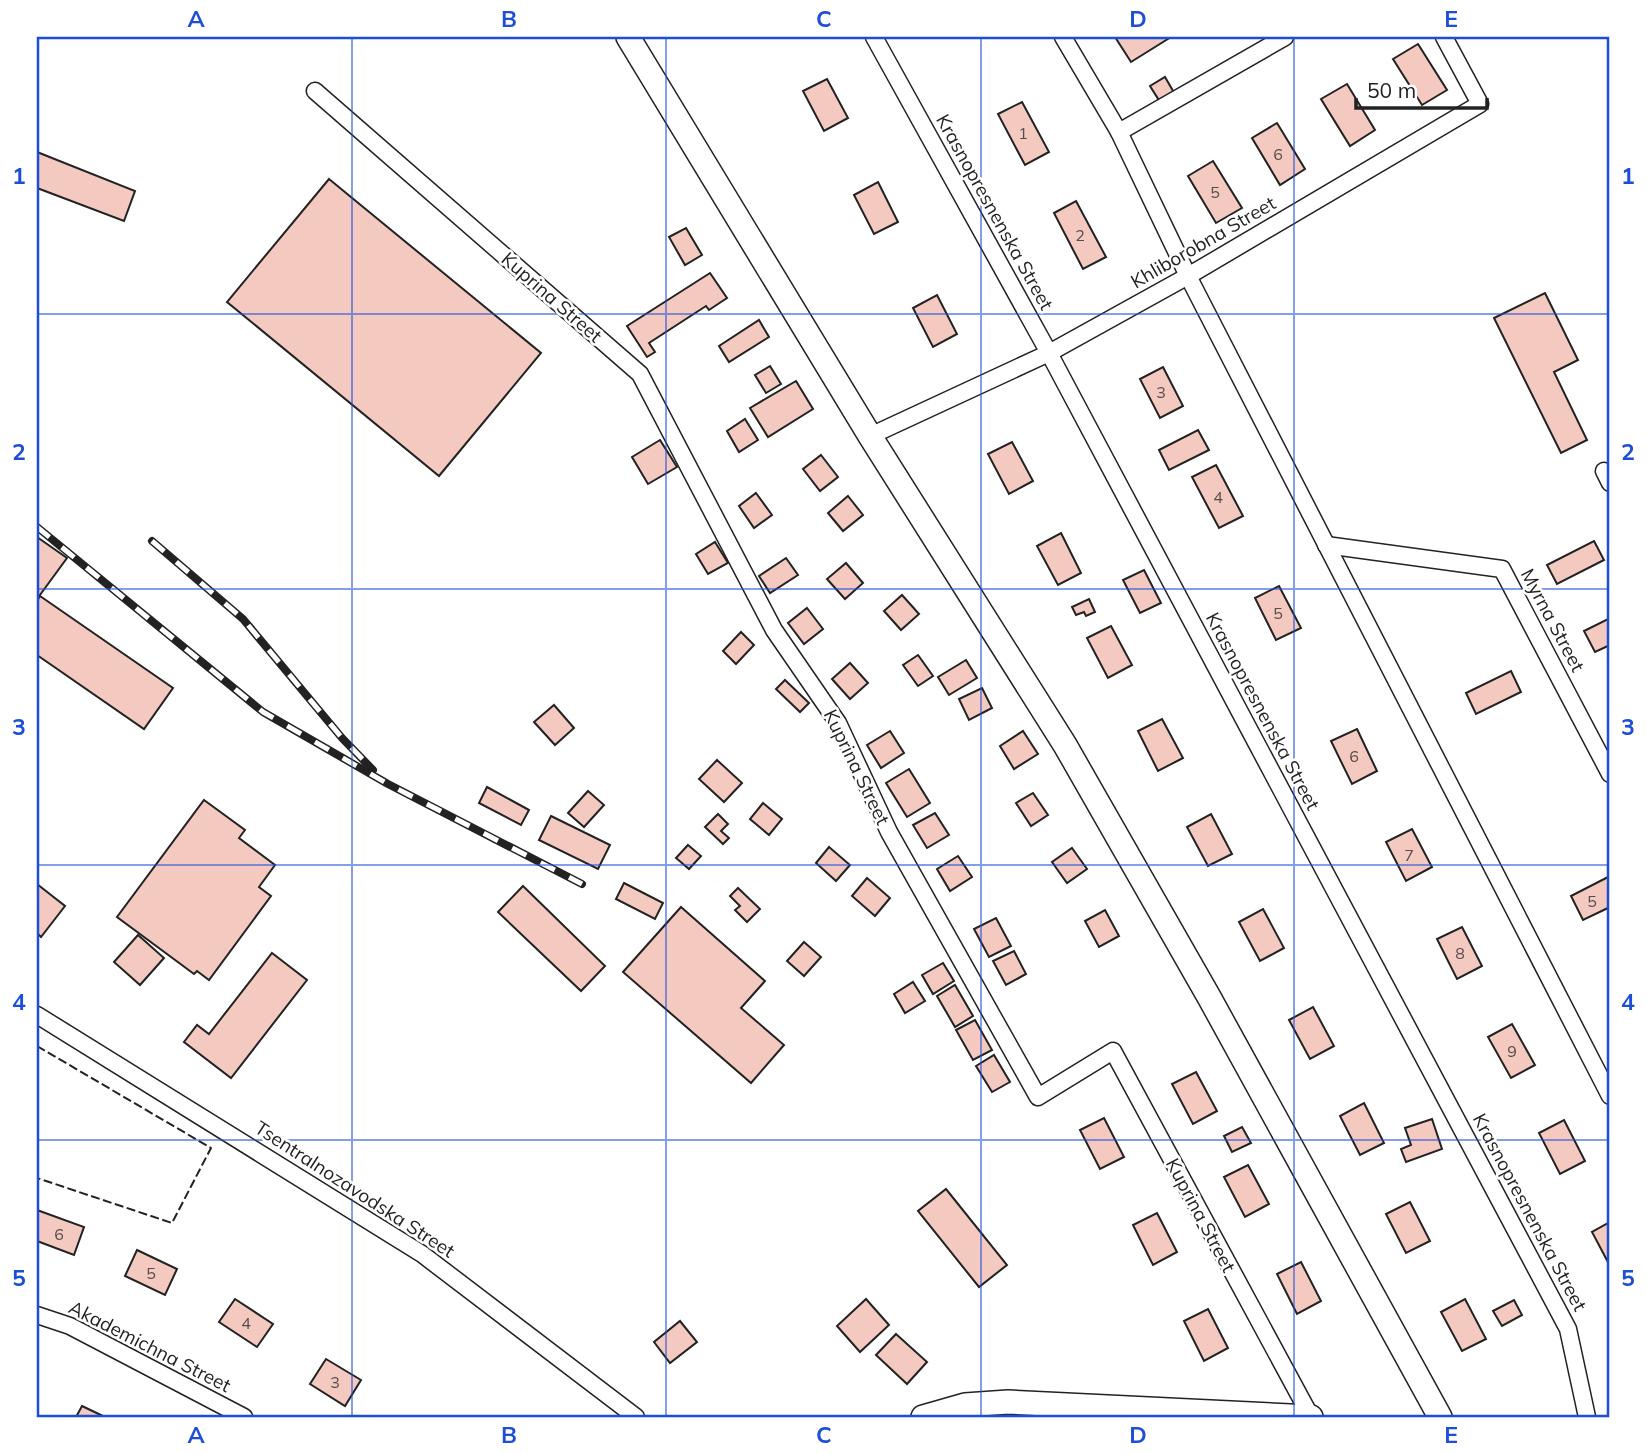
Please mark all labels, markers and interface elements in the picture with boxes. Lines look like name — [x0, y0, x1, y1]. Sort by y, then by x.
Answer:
text: A — [187, 4, 205, 33]
text: B — [501, 4, 517, 33]
text: C — [816, 4, 832, 33]
text: D — [1129, 4, 1147, 33]
text: E — [1444, 4, 1458, 33]
scale bar — [1356, 66, 1488, 110]
text: 50 m — [1367, 77, 1416, 103]
street label: Krasnopresnenska Street — [931, 110, 1059, 314]
house number: 1 — [1018, 123, 1028, 143]
house number: 6 — [1273, 144, 1283, 164]
text: 1 — [12, 161, 26, 190]
text: 1 — [1621, 161, 1635, 190]
house number: 5 — [1210, 182, 1220, 202]
street label: Khliborobna Street — [1126, 191, 1280, 293]
house number: 2 — [1075, 225, 1085, 245]
street label: Kuprina Street — [497, 247, 608, 348]
house number: 3 — [1156, 382, 1166, 402]
text: 2 — [12, 437, 26, 466]
text: 2 — [1621, 437, 1635, 466]
house number: 4 — [1213, 487, 1223, 507]
street label: Myrna Street — [1516, 564, 1590, 676]
house number: 5 — [1273, 603, 1283, 623]
street label: Krasnopresnenska Street — [1201, 608, 1325, 814]
street label: Kuprina Street — [819, 705, 895, 829]
text: 3 — [12, 712, 26, 741]
text: 3 — [1621, 712, 1635, 741]
house number: 6 — [1349, 746, 1359, 766]
house number: 7 — [1404, 845, 1414, 865]
house number: 5 — [1587, 891, 1597, 911]
house number: 8 — [1455, 943, 1465, 963]
text: 4 — [12, 987, 26, 1016]
text: 4 — [1621, 987, 1635, 1016]
house number: 9 — [1507, 1041, 1517, 1061]
street label: Krasnopresnenska Street — [1468, 1109, 1592, 1315]
street label: Tsentralnozavodska Street — [251, 1115, 460, 1263]
street label: Kuprina Street — [1161, 1154, 1241, 1276]
house number: 6 — [54, 1224, 64, 1244]
text: 5 — [12, 1263, 26, 1292]
house number: 5 — [146, 1263, 156, 1283]
text: 5 — [1621, 1263, 1635, 1292]
street label: Akademichna Street — [65, 1295, 235, 1397]
house number: 4 — [241, 1313, 251, 1333]
house number: 3 — [330, 1372, 340, 1392]
text: A — [187, 1420, 205, 1449]
text: B — [501, 1420, 517, 1449]
text: C — [816, 1420, 832, 1449]
text: D — [1129, 1420, 1147, 1449]
text: E — [1444, 1420, 1458, 1449]

